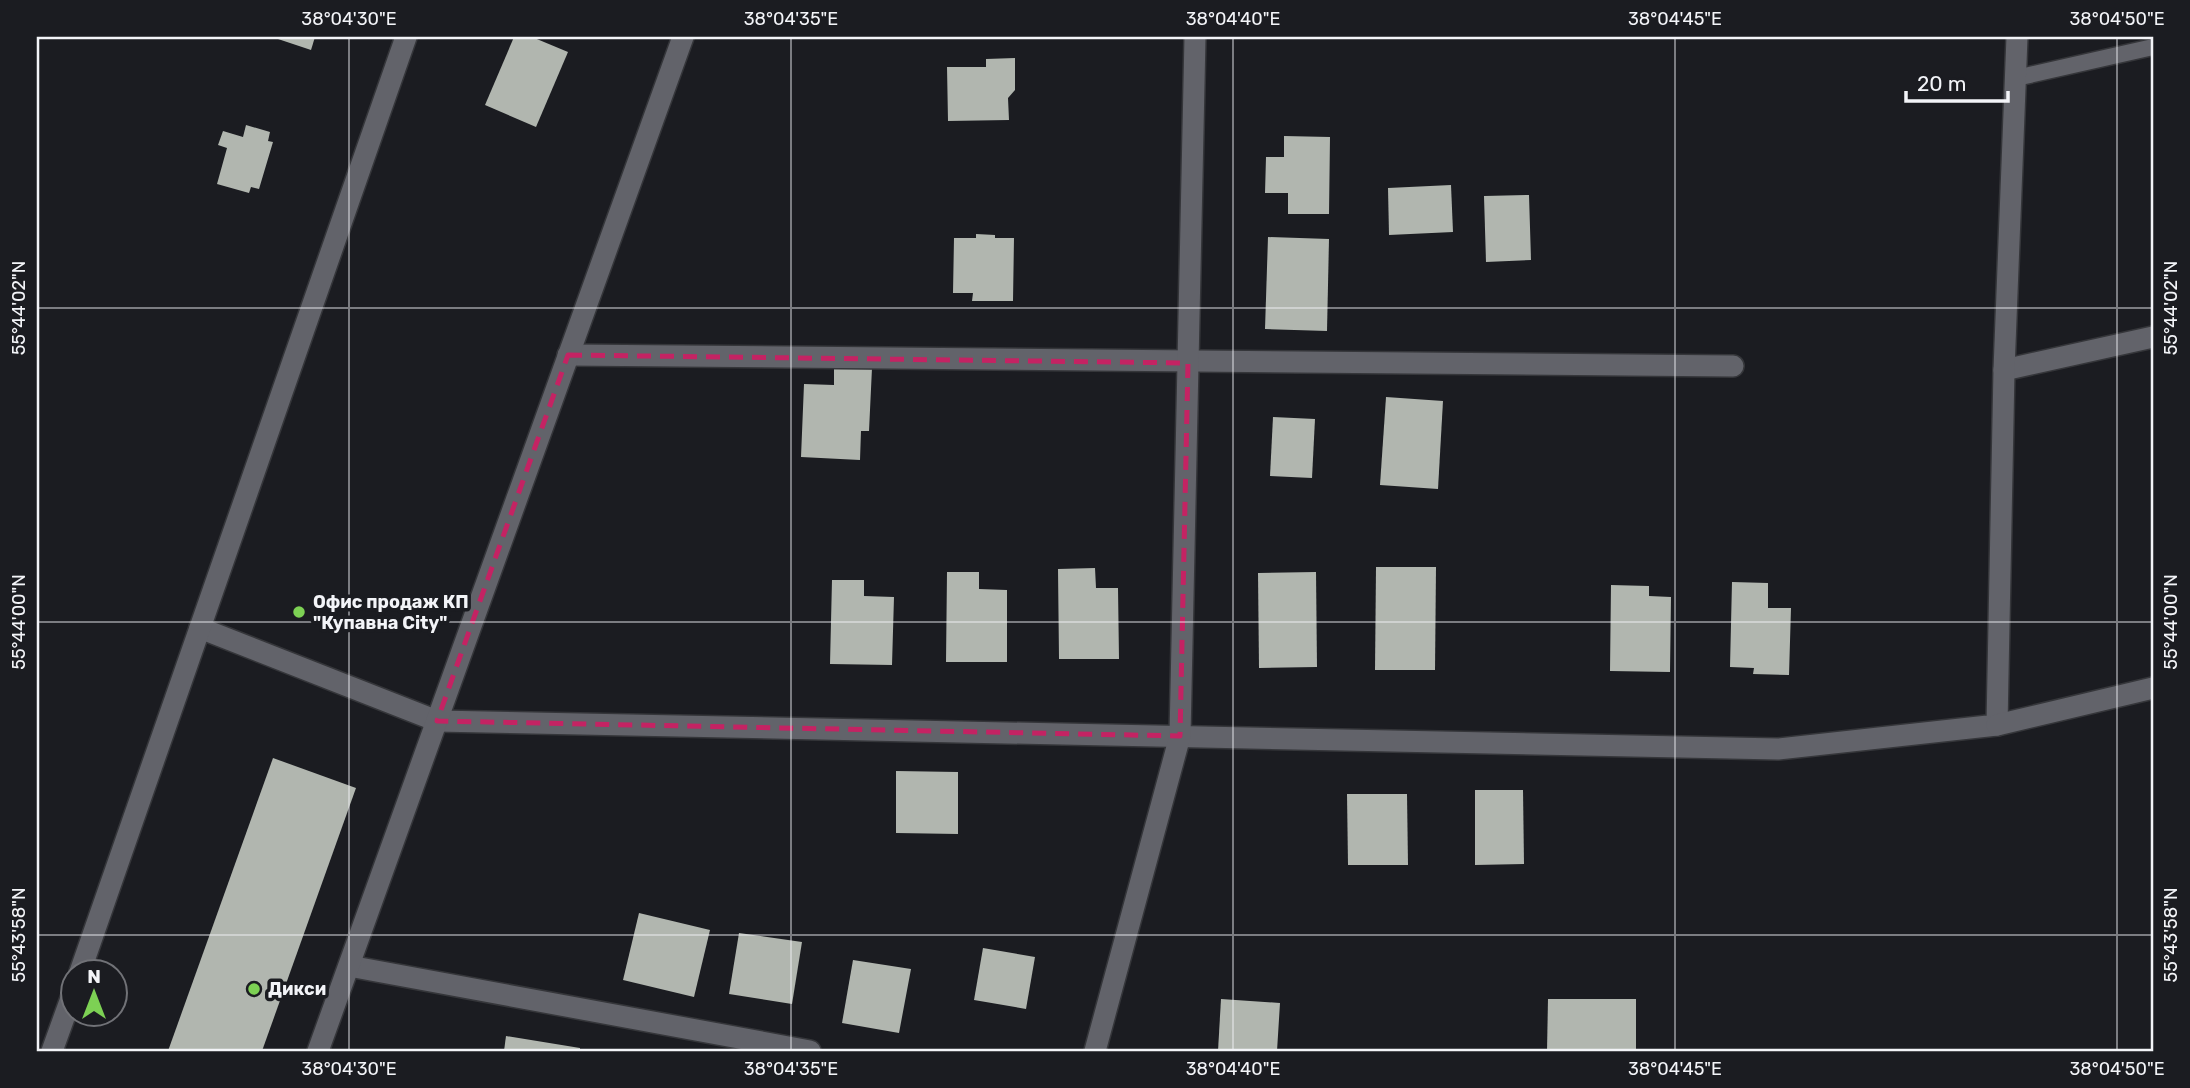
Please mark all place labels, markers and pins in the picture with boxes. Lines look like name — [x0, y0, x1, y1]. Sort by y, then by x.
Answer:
place label: Офис продаж КП "Купавна City" — [313, 591, 469, 634]
marker: Офис продаж КП "Купавна City" — [291, 604, 307, 620]
place label: Дикси — [268, 978, 326, 1000]
marker: Дикси — [246, 981, 262, 997]

